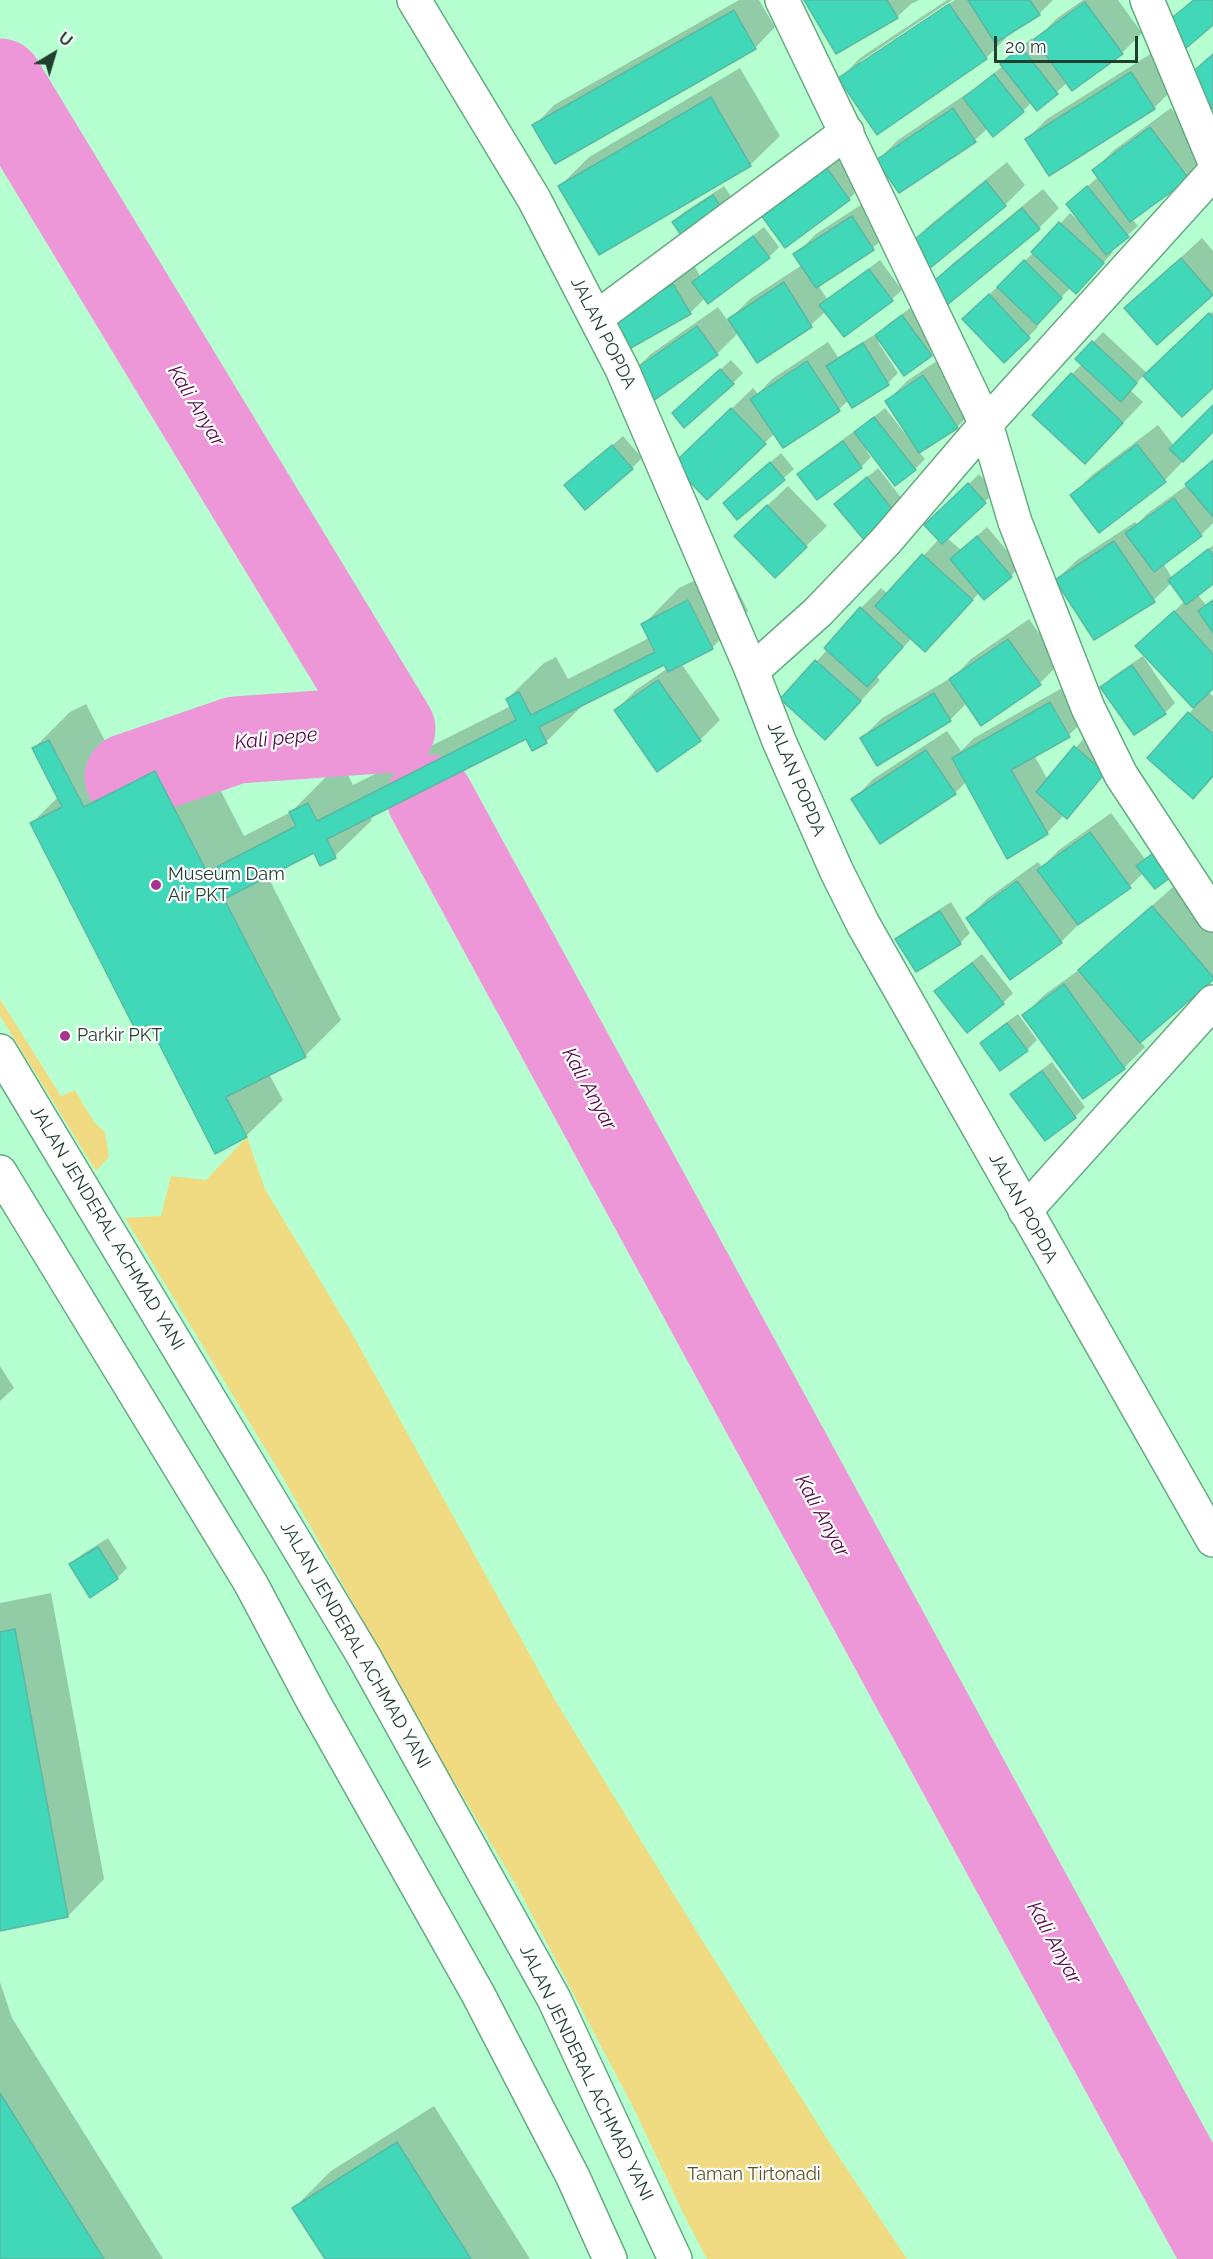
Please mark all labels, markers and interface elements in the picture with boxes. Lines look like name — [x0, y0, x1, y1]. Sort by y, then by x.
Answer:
north arrow — [24, 24, 84, 84]
scale bar — [997, 24, 1141, 62]
text: U — [55, 28, 76, 51]
text: 20 m — [1005, 36, 1047, 57]
street label: JALAN POPDA — [566, 274, 640, 392]
water label: Kali Anyar — [162, 361, 230, 451]
street label: JALAN POPDA — [762, 719, 830, 839]
water label: Kali pepe — [233, 723, 319, 755]
place label: Museum Dam Air PKT — [168, 864, 285, 906]
marker: Museum Dam Air PKT — [149, 878, 163, 892]
place label: Parkir PKT — [77, 1025, 162, 1047]
marker: Parkir PKT — [58, 1029, 72, 1043]
water label: Kali Anyar — [557, 1044, 621, 1134]
street label: JALAN JENDERAL ACHMAD YANI — [25, 1102, 189, 1354]
street label: JALAN POPDA — [984, 1149, 1062, 1267]
water label: Kali Anyar — [790, 1471, 854, 1561]
street label: JALAN JENDERAL ACHMAD YANI — [275, 1518, 435, 1772]
water label: Kali Anyar — [1022, 1898, 1086, 1988]
street label: JALAN JENDERAL ACHMAD YANI — [515, 1942, 657, 2204]
park label: Taman Tirtonadi — [687, 2164, 821, 2186]

